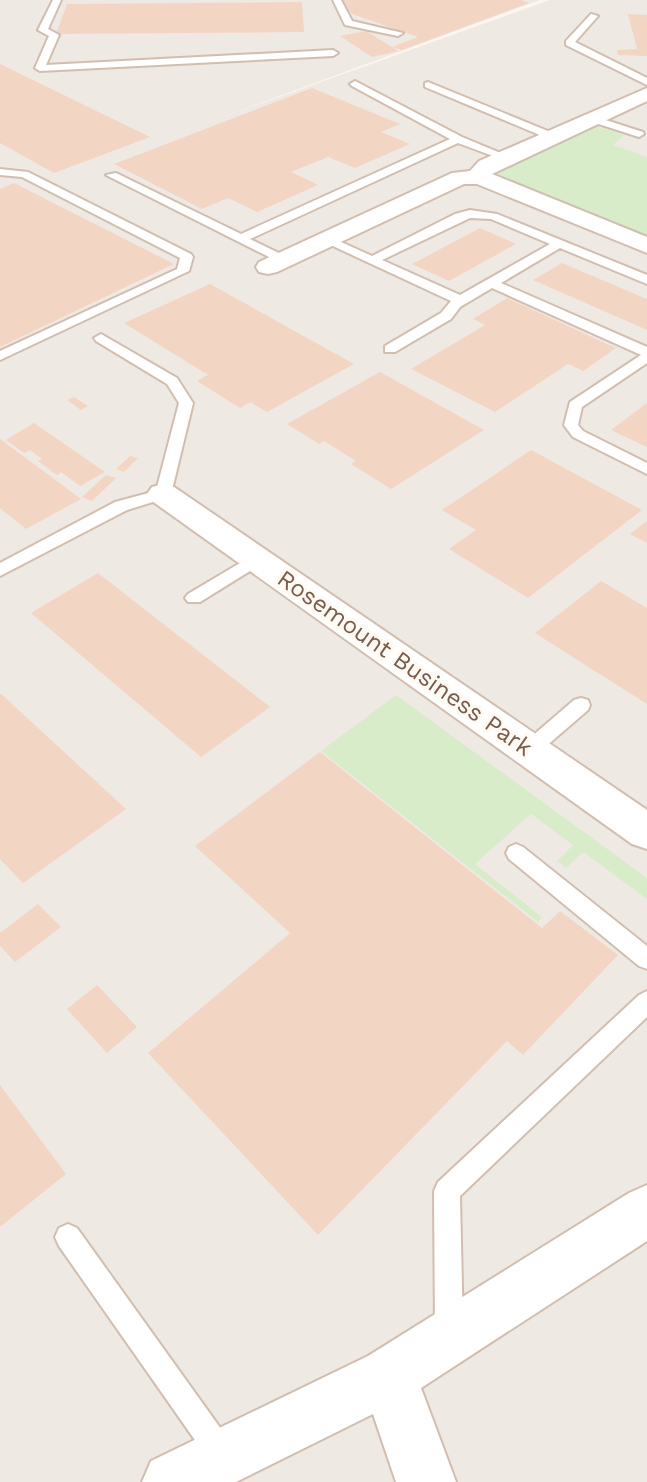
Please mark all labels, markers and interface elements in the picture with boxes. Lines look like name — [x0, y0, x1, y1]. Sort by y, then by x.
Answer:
street label: Rosemount Business Park — [272, 564, 538, 762]

